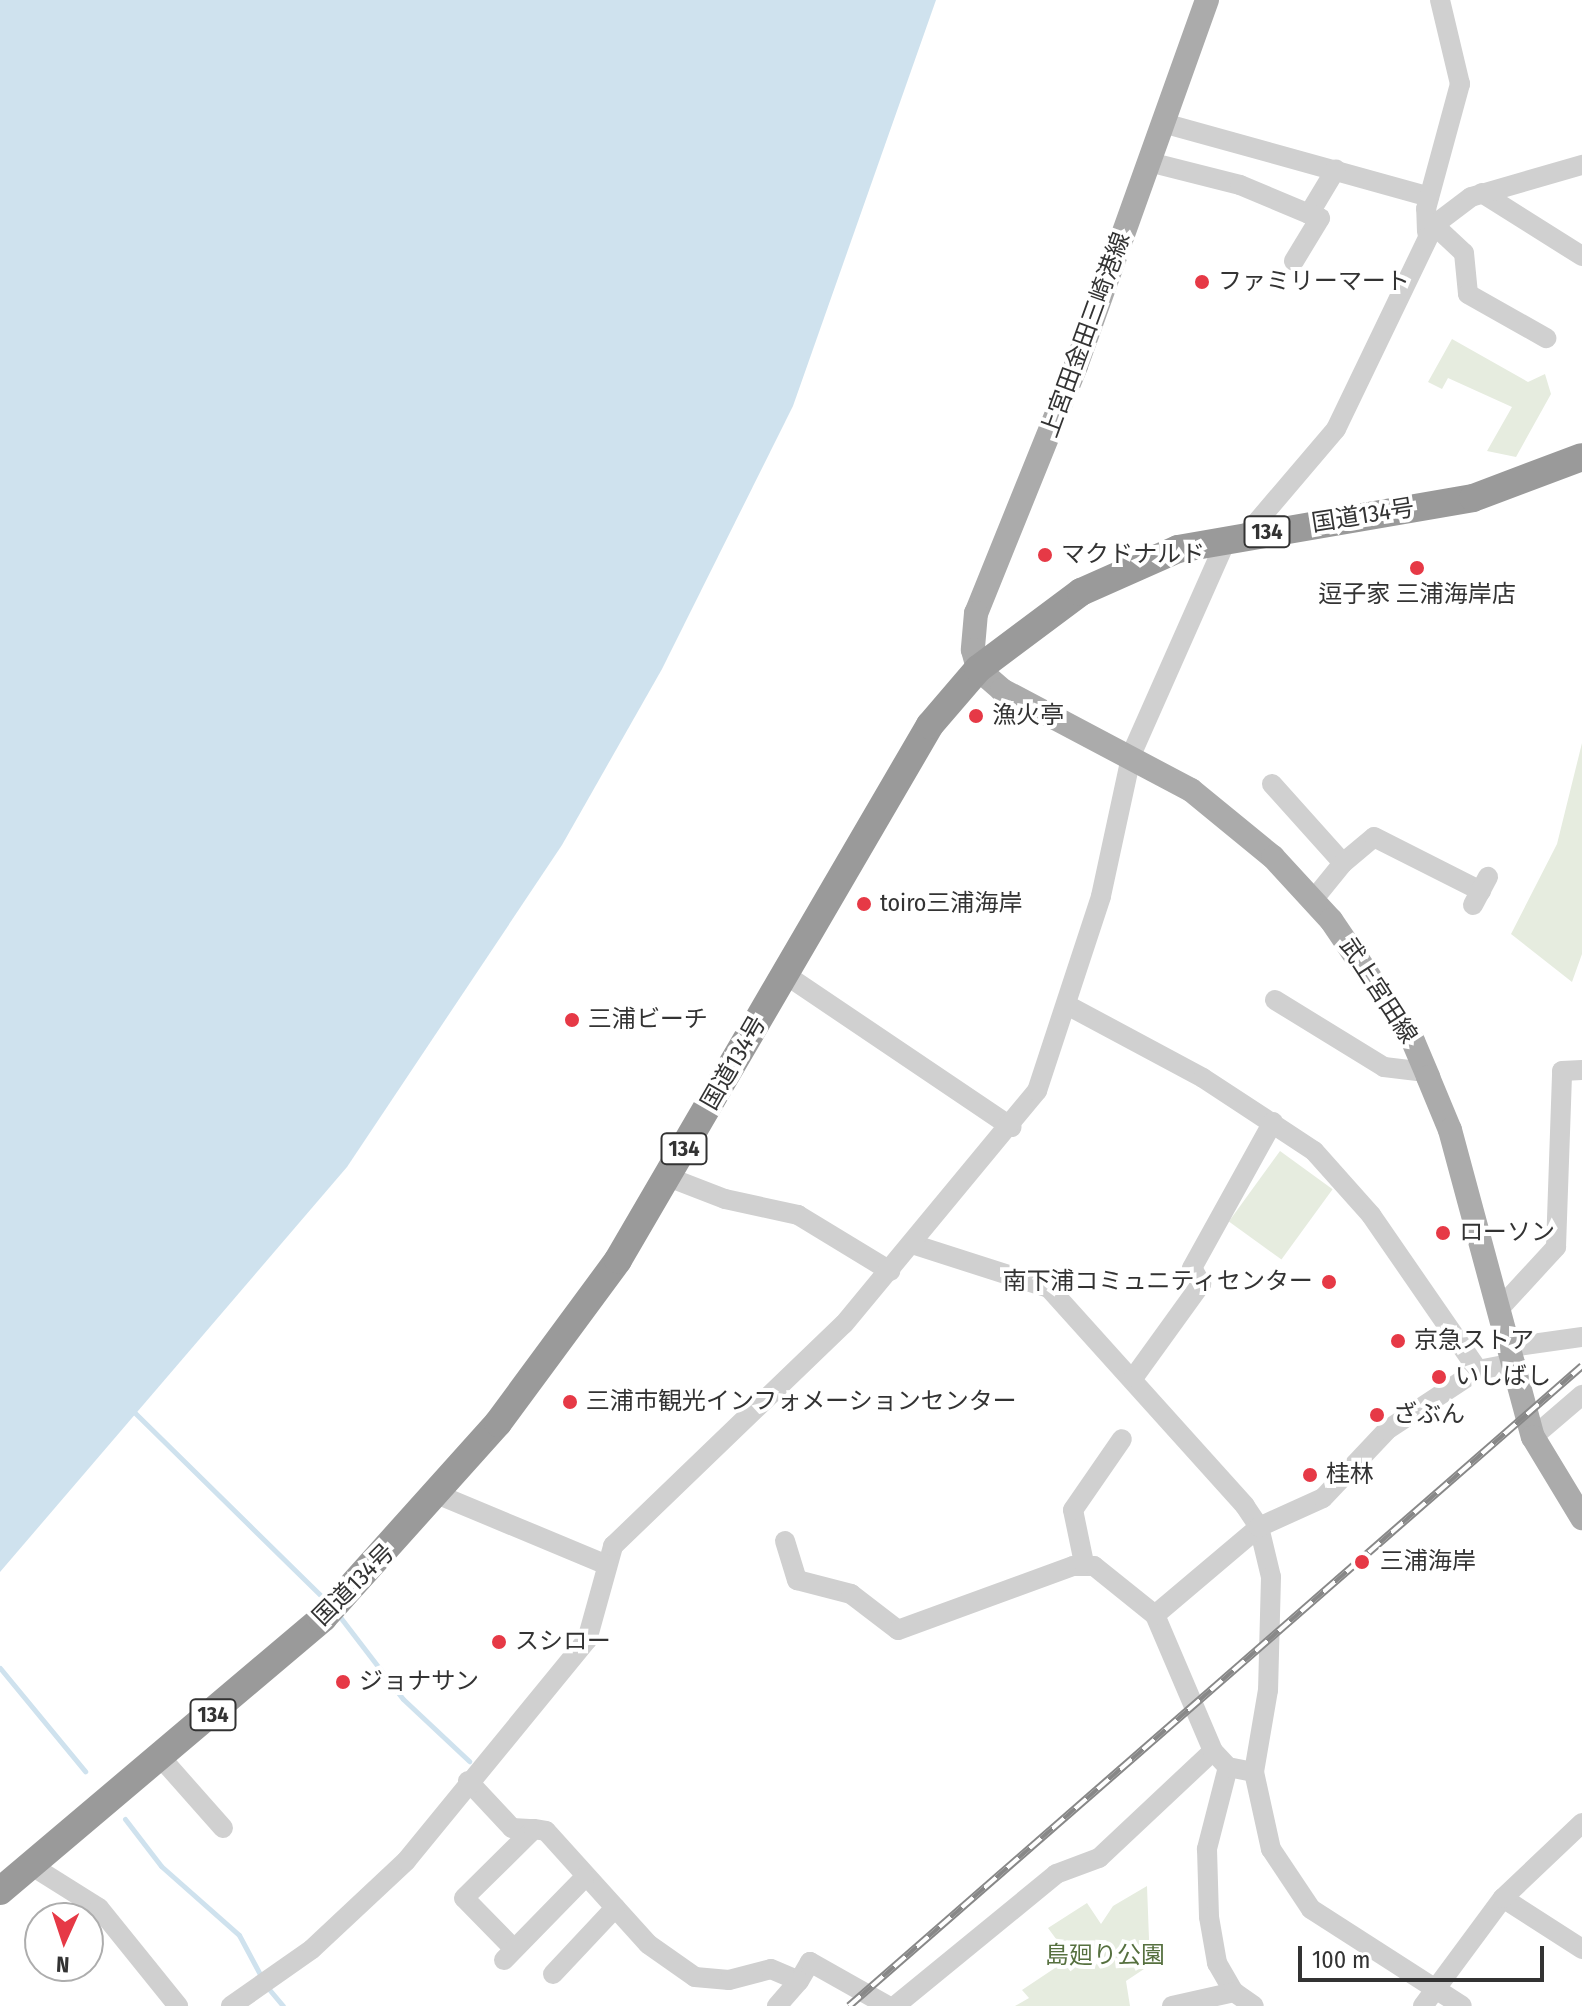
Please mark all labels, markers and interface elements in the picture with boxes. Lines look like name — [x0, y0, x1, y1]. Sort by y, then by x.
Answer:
street label: 上宮田金田三崎港線 — [1036, 229, 1136, 441]
place label: ファミリーマート — [1218, 268, 1410, 296]
marker: ファミリーマート — [1193, 273, 1211, 291]
street label: 国道134号 — [1310, 494, 1416, 538]
road number: 134 — [1243, 514, 1291, 550]
place label: マクドナルド — [1061, 541, 1205, 569]
marker: マクドナルド — [1036, 546, 1054, 564]
marker: 逗子家 三浦海岸店 — [1408, 559, 1426, 577]
place label: 逗子家 三浦海岸店 — [1318, 581, 1516, 609]
place label: 漁火亭 — [992, 702, 1064, 730]
marker: 漁火亭 — [967, 707, 985, 725]
place label: toiro三浦海岸 — [880, 890, 1022, 918]
marker: toiro三浦海岸 — [855, 895, 873, 913]
street label: 武上宮田線 — [1333, 933, 1423, 1049]
place label: 三浦ビーチ — [588, 1006, 708, 1034]
marker: 三浦ビーチ — [563, 1011, 581, 1029]
street label: 国道134号 — [696, 1011, 772, 1115]
road number: 134 — [660, 1131, 708, 1167]
place label: ローソン — [1459, 1219, 1555, 1247]
marker: ローソン — [1434, 1224, 1452, 1242]
place label: 南下浦コミュニティセンター — [1001, 1268, 1313, 1296]
marker: 南下浦コミュニティセンター — [1320, 1273, 1338, 1291]
place label: 京急ストア — [1414, 1327, 1534, 1355]
marker: 京急ストア — [1389, 1332, 1407, 1350]
place label: いしばし — [1455, 1363, 1551, 1391]
marker: いしばし — [1430, 1368, 1448, 1386]
place label: 三浦市観光インフォメーションセンター — [586, 1388, 1018, 1416]
marker: 三浦市観光インフォメーションセンター — [561, 1393, 579, 1411]
place label: ざぶん — [1393, 1401, 1465, 1429]
marker: ざぶん — [1368, 1406, 1386, 1424]
place label: 桂林 — [1326, 1461, 1374, 1489]
marker: 桂林 — [1301, 1466, 1319, 1484]
street label: 国道134号 — [307, 1538, 401, 1632]
place label: 三浦海岸 — [1380, 1548, 1476, 1576]
marker: 三浦海岸 — [1351, 1551, 1373, 1573]
place label: スシロー — [515, 1628, 611, 1656]
marker: スシロー — [490, 1633, 508, 1651]
place label: ジョナサン — [359, 1668, 479, 1696]
marker: ジョナサン — [334, 1673, 352, 1691]
road number: 134 — [189, 1697, 237, 1733]
north arrow — [24, 1902, 104, 1982]
scale bar — [1302, 1930, 1548, 1980]
park label: 島廻り公園 — [1045, 1942, 1165, 1970]
text: 100 m — [1312, 1946, 1370, 1974]
text: N — [56, 1951, 70, 1978]

